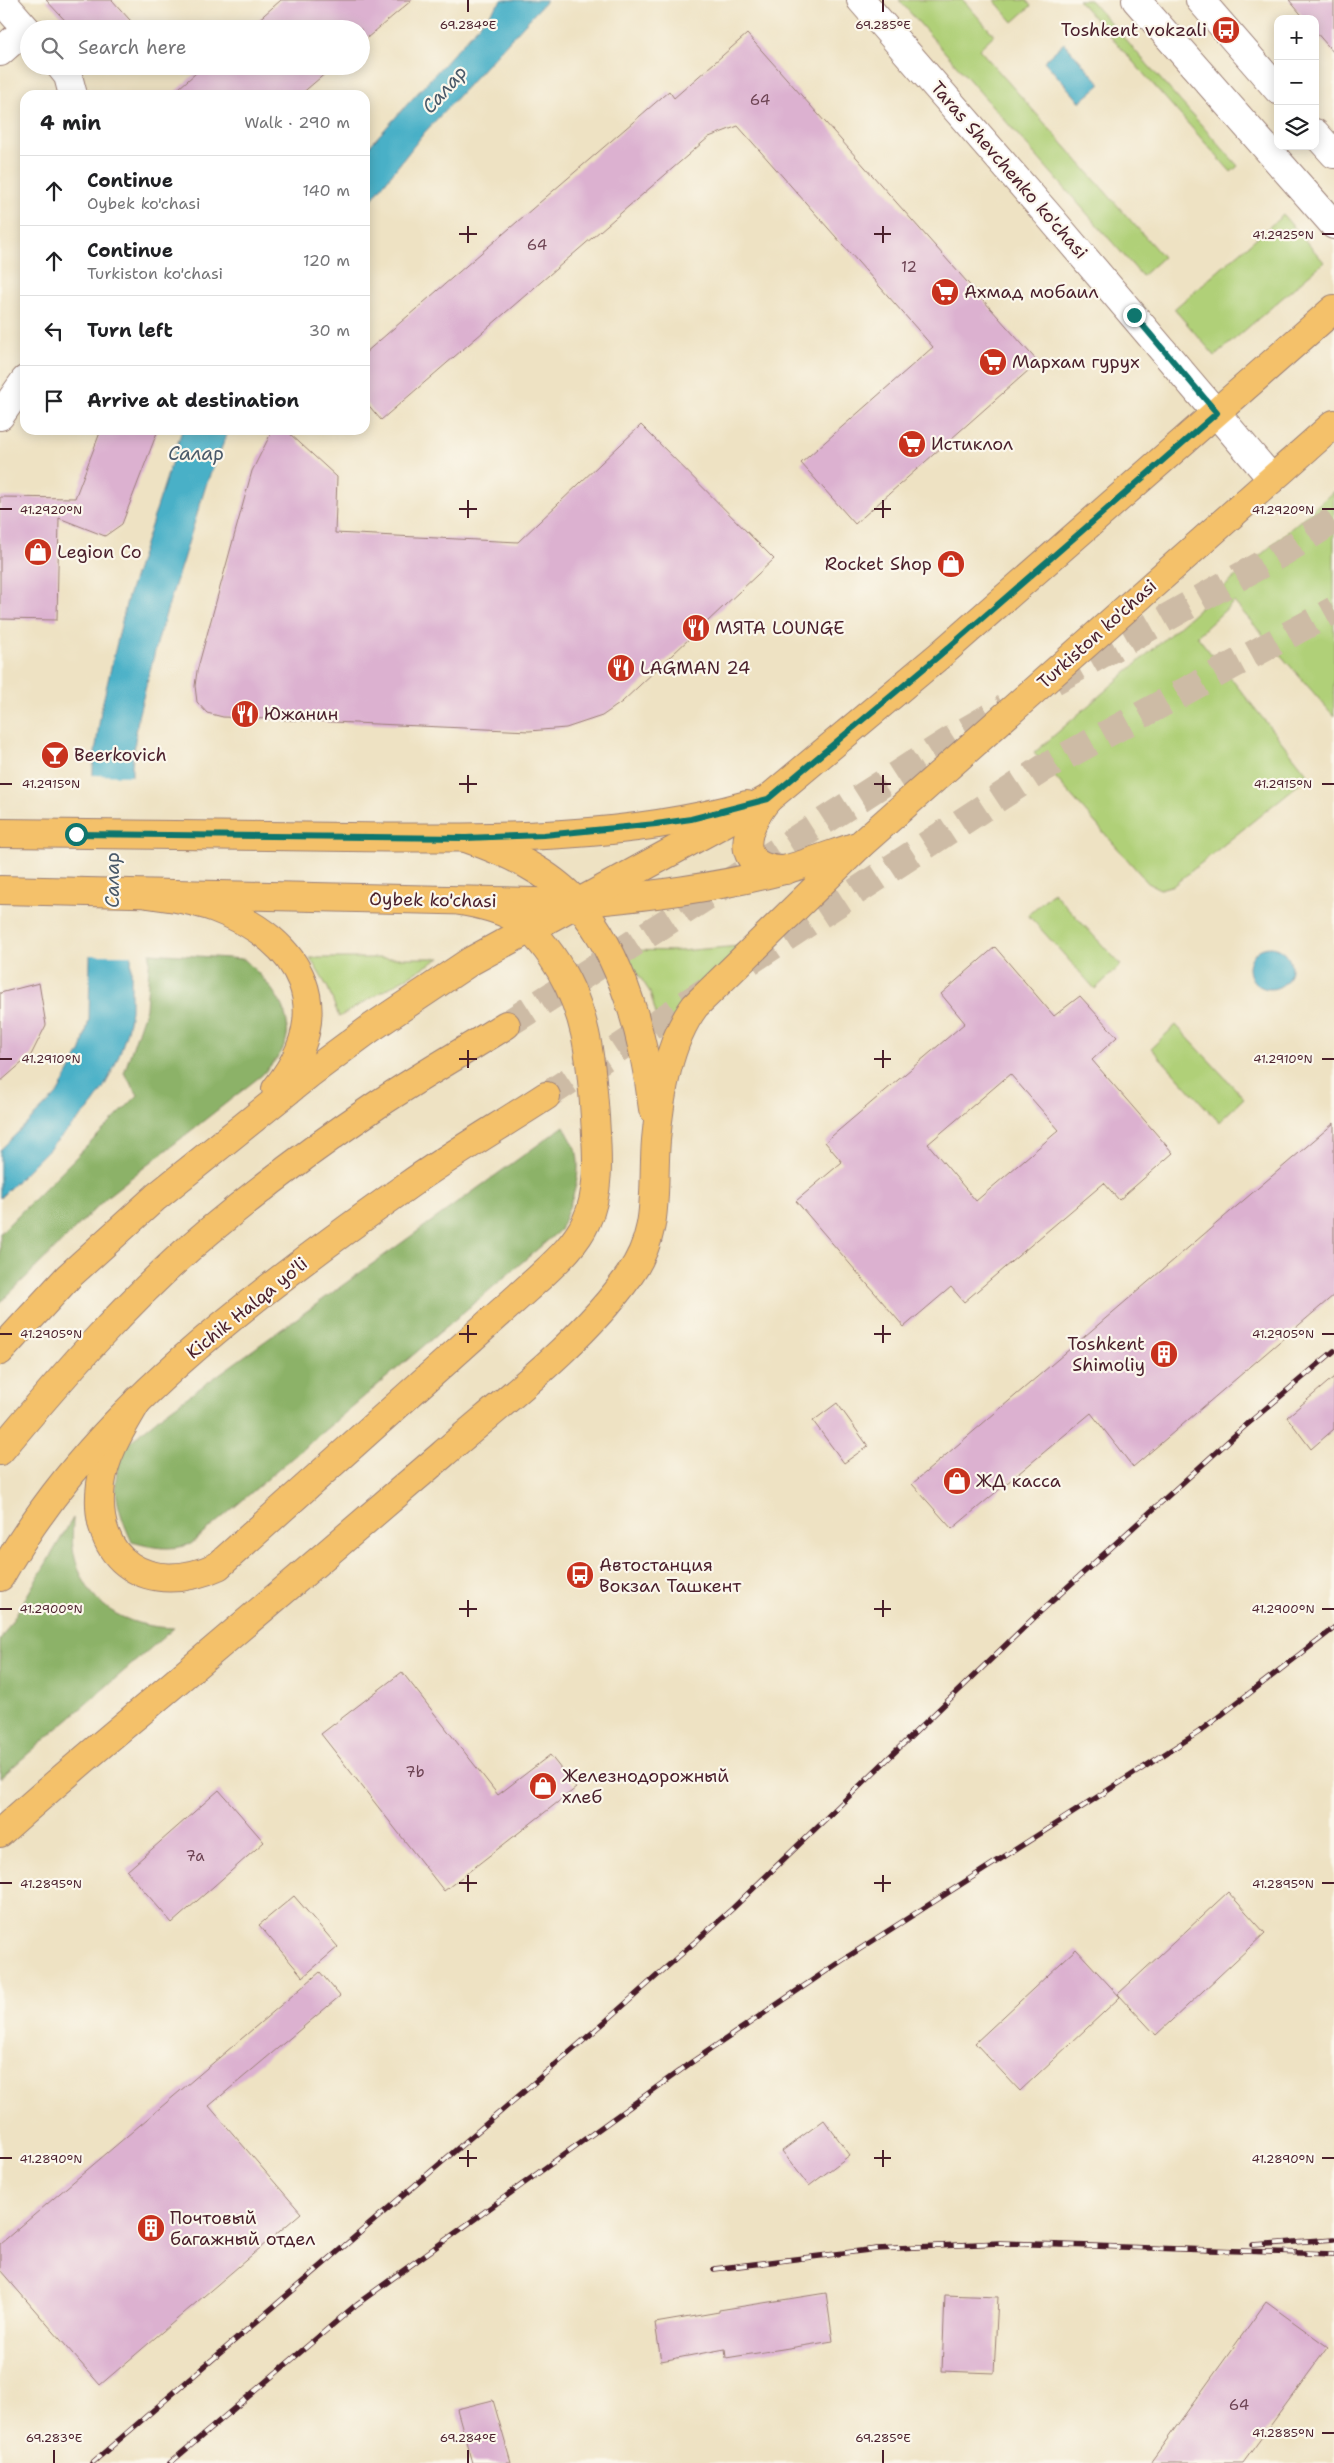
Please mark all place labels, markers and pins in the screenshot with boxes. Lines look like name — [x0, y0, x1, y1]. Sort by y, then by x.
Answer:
bus stop icon: Toshkent vokzali — [1211, 15, 1241, 45]
place label: Toshkent vokzali — [1061, 18, 1207, 42]
supermarket icon: Ахмад мобаил — [930, 277, 960, 307]
place label: Ахмад мобаил — [964, 280, 1098, 304]
supermarket icon: Мархам гурух — [978, 347, 1008, 377]
place label: Мархам гурух — [1012, 350, 1140, 374]
supermarket icon: Истиклол — [897, 429, 927, 459]
place label: Истиклол — [931, 432, 1013, 456]
shop icon: Legion Co — [23, 537, 53, 567]
place label: Legion Co — [57, 540, 142, 564]
shop icon: Rocket Shop — [936, 549, 966, 579]
place label: Rocket Shop — [825, 552, 932, 576]
restaurant icon: МЯТА LOUNGE — [681, 613, 711, 643]
place label: МЯТА LOUNGE — [715, 616, 845, 640]
restaurant icon: LAGMAN 24 — [606, 653, 636, 683]
place label: LAGMAN 24 — [640, 656, 750, 680]
restaurant icon: Южанин — [230, 699, 260, 729]
place label: Южанин — [264, 702, 338, 726]
bar icon: Beerkovich — [40, 740, 70, 770]
place label: Beerkovich — [74, 743, 167, 767]
place label: Toshkent Shimoliy — [1067, 1332, 1145, 1377]
building icon: Toshkent Shimoliy — [1149, 1339, 1179, 1369]
shop icon: ЖД касса — [942, 1466, 972, 1496]
place label: ЖД касса — [976, 1469, 1061, 1493]
place label: Автостанция Вокзал Ташкент — [599, 1553, 742, 1598]
bus stop icon: Автостанция Вокзал Ташкент — [565, 1560, 595, 1590]
place label: Железнодорожный хлеб — [562, 1764, 729, 1809]
shop icon: Железнодорожный хлеб — [528, 1771, 558, 1801]
place label: Почтовый багажный отдел — [170, 2206, 315, 2251]
building icon: Почтовый багажный отдел — [136, 2213, 166, 2243]

